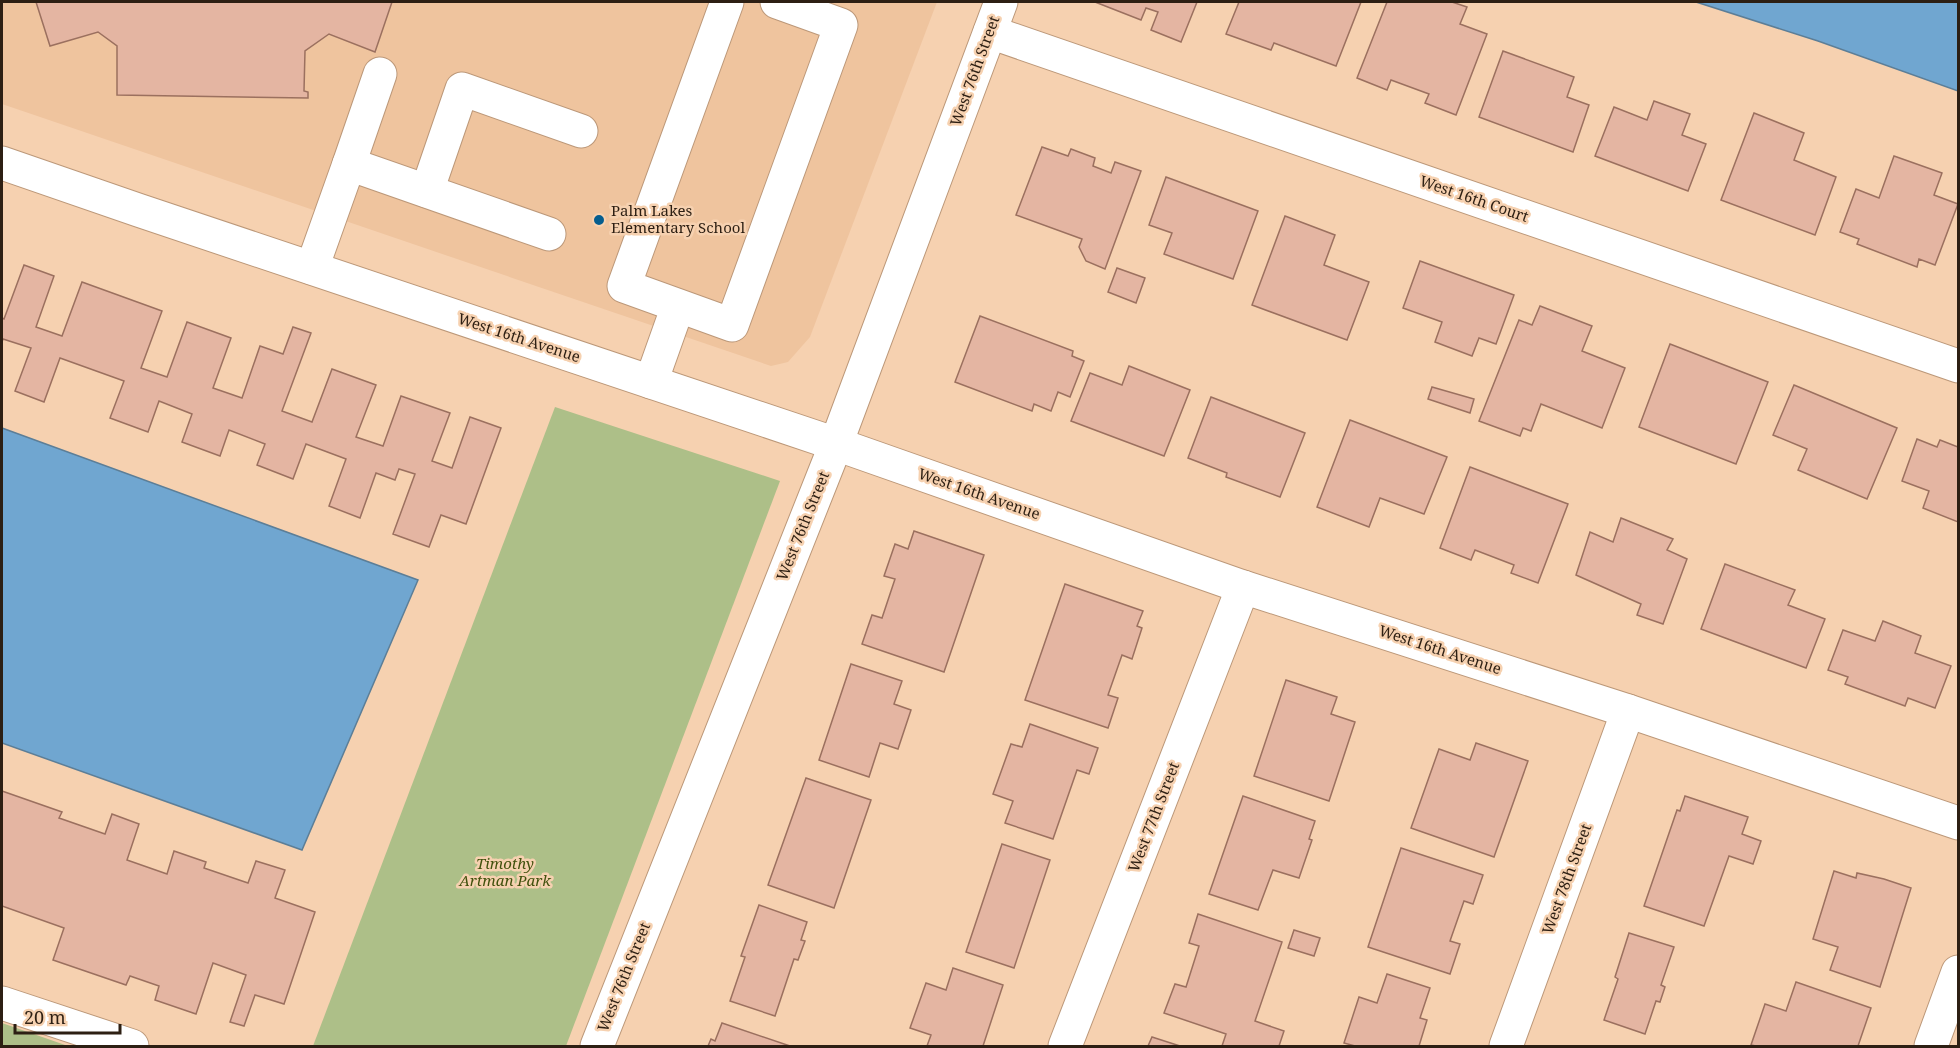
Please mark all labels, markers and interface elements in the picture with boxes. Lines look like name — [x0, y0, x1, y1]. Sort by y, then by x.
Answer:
street label: West 76th Street — [945, 13, 1003, 129]
street label: West 16th Court — [1417, 170, 1531, 226]
place label: Palm Lakes Elementary School — [611, 200, 745, 237]
marker: Palm Lakes Elementary School — [592, 213, 606, 227]
street label: West 16th Avenue — [455, 308, 583, 366]
street label: West 16th Avenue — [916, 463, 1043, 523]
street label: West 76th Street — [771, 468, 833, 583]
street label: West 16th Avenue — [1376, 620, 1504, 678]
street label: West 77th Street — [1123, 759, 1183, 874]
street label: West 78th Street — [1537, 821, 1595, 937]
park label: Timothy Artman Park — [458, 853, 551, 890]
street label: West 76th Street — [592, 919, 654, 1034]
scale bar — [15, 997, 120, 1035]
text: 20 m — [24, 1005, 66, 1029]

